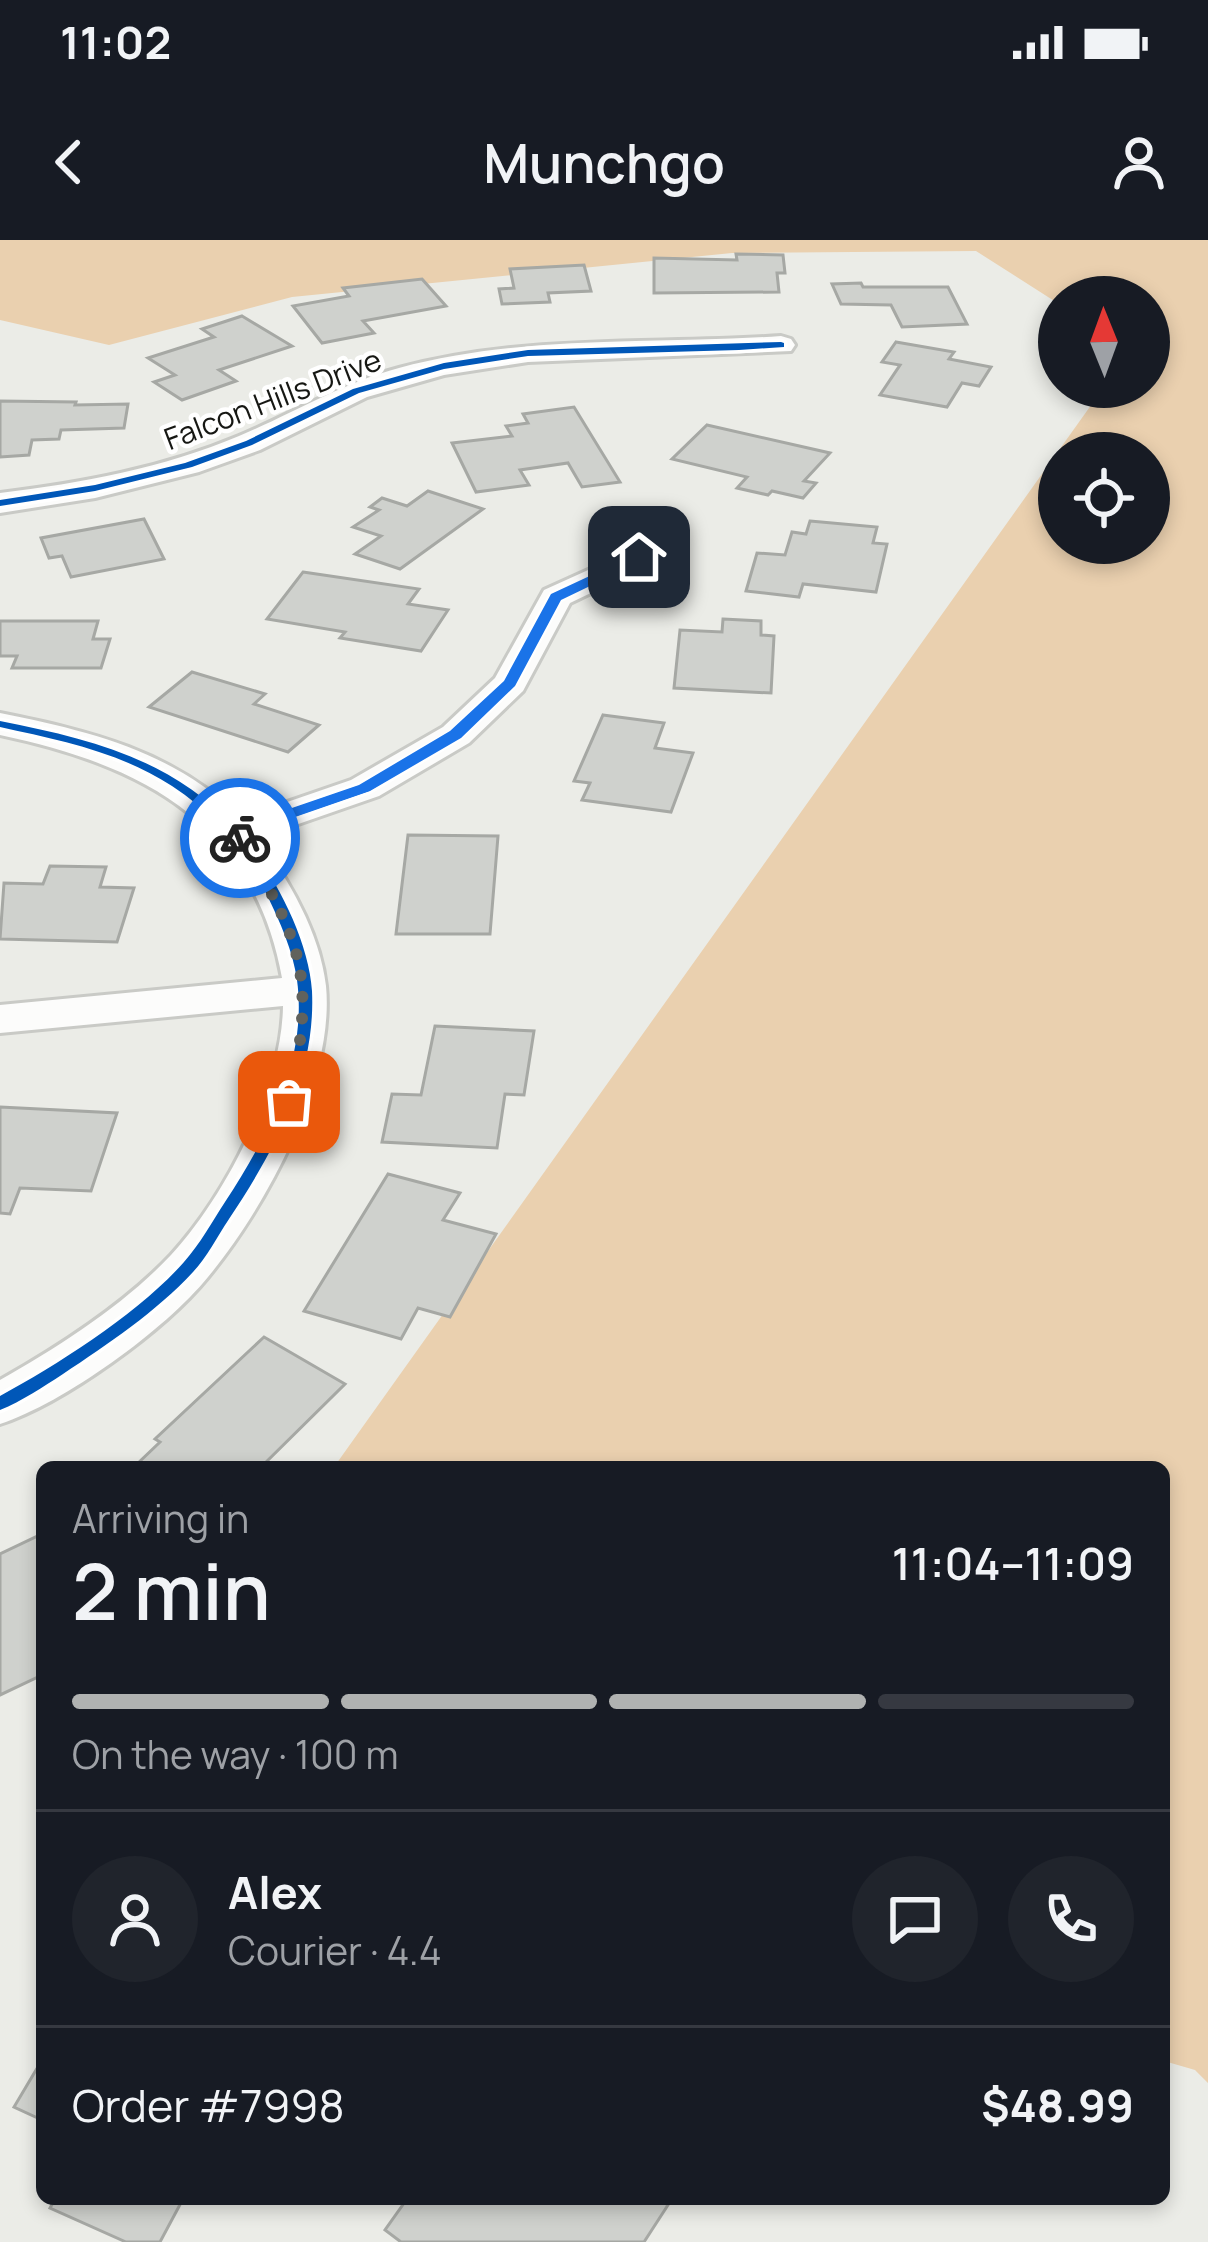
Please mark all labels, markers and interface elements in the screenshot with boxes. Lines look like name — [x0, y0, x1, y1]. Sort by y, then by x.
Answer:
text: 11:02 — [60, 11, 171, 73]
text: Munchgo — [483, 125, 725, 199]
icon: back — [36, 129, 102, 195]
icon: person — [1106, 129, 1172, 195]
north arrow — [1038, 276, 1170, 408]
map controls — [1038, 276, 1170, 564]
street label: Falcon Hills Drive — [158, 338, 387, 459]
button: locate — [1038, 432, 1170, 564]
pin — [588, 506, 690, 608]
icon: home — [606, 524, 672, 590]
courier — [180, 778, 300, 898]
icon: bike — [207, 805, 273, 871]
pin — [238, 1051, 340, 1153]
icon: bag — [256, 1069, 322, 1135]
text: Arriving in — [72, 1491, 249, 1545]
text: 11:04–11:09 — [892, 1532, 1134, 1594]
text: 2 min — [72, 1537, 271, 1643]
text: On the way · 100 m — [72, 1727, 399, 1781]
button: person — [72, 1856, 198, 1982]
button: chat — [852, 1856, 978, 1982]
button: phone — [1008, 1856, 1134, 1982]
text: Alex — [228, 1861, 322, 1923]
text: Courier · 4.4 — [228, 1923, 442, 1977]
text: Order #7998 — [72, 2074, 345, 2136]
text: $48.99 — [981, 2074, 1134, 2136]

